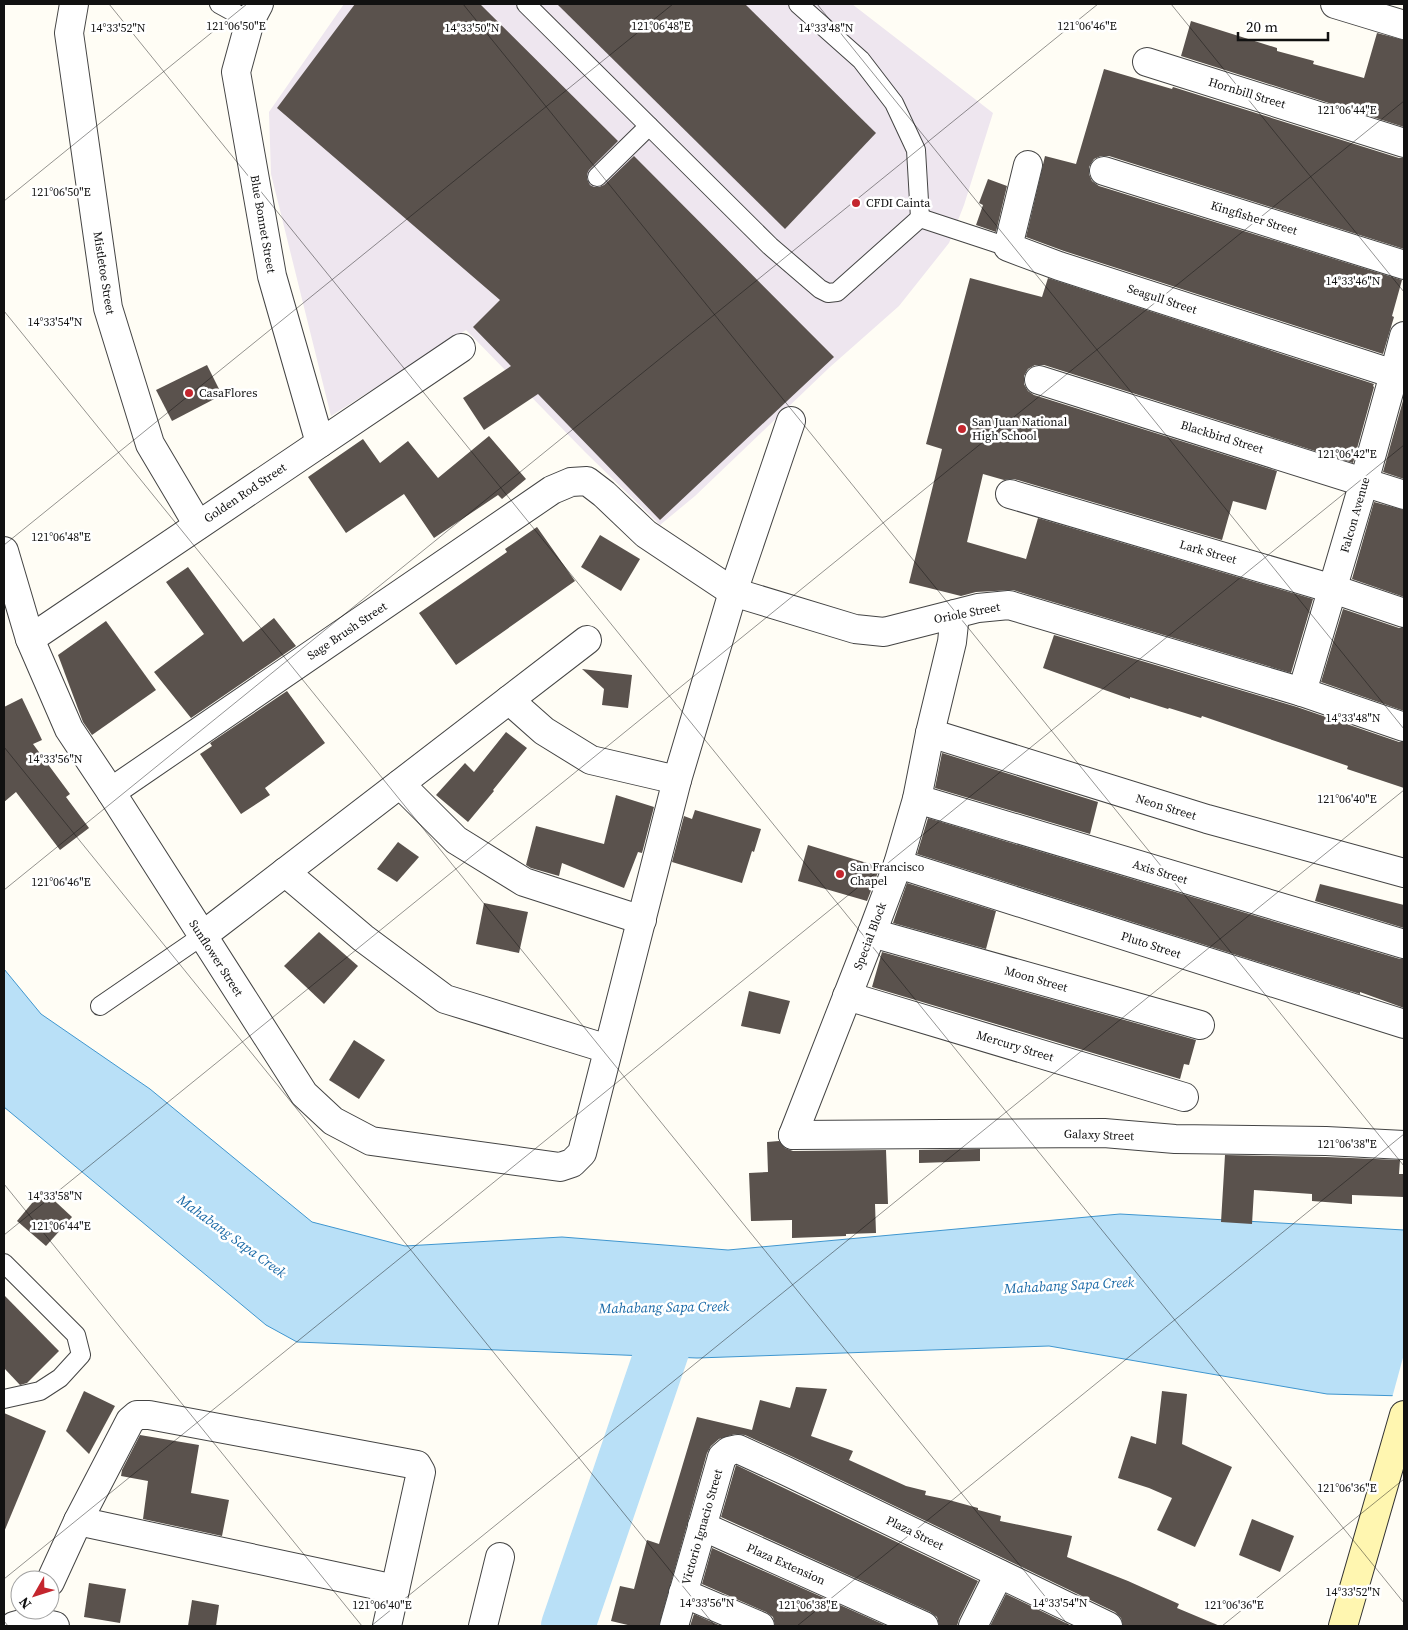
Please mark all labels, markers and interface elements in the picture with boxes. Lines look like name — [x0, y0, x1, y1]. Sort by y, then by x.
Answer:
scale bar — [1238, 10, 1328, 42]
text: 20 m — [1246, 16, 1278, 37]
text: 121°06'50"E — [206, 18, 266, 34]
text: 121°06'48"E — [631, 18, 691, 34]
text: 121°06'46"E — [1057, 18, 1117, 34]
text: 14°33'52"N — [90, 20, 146, 36]
text: 14°33'50"N — [444, 20, 500, 36]
text: 14°33'48"N — [798, 20, 854, 36]
street label: Hornbill Street — [1207, 74, 1288, 112]
text: 121°06'44"E — [1317, 102, 1377, 118]
street label: Blue Bonnet Street — [247, 174, 280, 274]
text: 121°06'50"E — [31, 184, 91, 200]
place label: CFDI Cainta — [866, 195, 931, 211]
marker: CFDI Cainta — [850, 197, 862, 209]
street label: Kingfisher Street — [1209, 197, 1299, 239]
street label: Mistletoe Street — [90, 230, 118, 316]
text: 14°33'46"N — [1325, 273, 1381, 289]
street label: Seagull Street — [1125, 280, 1199, 318]
text: 14°33'54"N — [27, 314, 83, 330]
place label: CasaFlores — [199, 385, 257, 401]
marker: CasaFlores — [183, 387, 195, 399]
place label: San Juan National High School — [972, 414, 1068, 444]
street label: Blackbird Street — [1179, 417, 1265, 457]
marker: San Juan National High School — [956, 423, 968, 435]
text: 121°06'42"E — [1317, 446, 1377, 462]
street label: Golden Rod Street — [201, 459, 289, 527]
street label: Falcon Avenue — [1337, 475, 1373, 555]
text: 121°06'48"E — [31, 529, 91, 545]
street label: Lark Street — [1178, 536, 1238, 568]
street label: Sage Brush Street — [304, 598, 390, 664]
street label: Oriole Street — [933, 599, 1002, 627]
text: 14°33'48"N — [1325, 710, 1381, 726]
text: 14°33'56"N — [27, 751, 83, 767]
street label: Neon Street — [1134, 790, 1198, 824]
text: 121°06'40"E — [1317, 791, 1377, 807]
street label: Axis Street — [1130, 856, 1190, 888]
place label: San Francisco Chapel — [850, 859, 925, 889]
marker: San Francisco Chapel — [834, 868, 846, 880]
text: 121°06'46"E — [31, 874, 91, 890]
street label: Special Block — [850, 900, 890, 972]
street label: Sunflower Street — [185, 917, 247, 999]
street label: Pluto Street — [1119, 928, 1183, 962]
street label: Moon Street — [1003, 962, 1069, 996]
street label: Mercury Street — [975, 1027, 1056, 1065]
street label: Galaxy Street — [1064, 1126, 1134, 1144]
text: 121°06'38"E — [1317, 1136, 1377, 1152]
text: 14°33'58"N — [27, 1188, 83, 1204]
water label: Mahabang Sapa Creek — [173, 1189, 291, 1283]
text: 121°06'44"E — [31, 1218, 91, 1234]
water label: Mahabang Sapa Creek — [1002, 1272, 1135, 1298]
water label: Mahabang Sapa Creek — [598, 1296, 730, 1318]
street label: Victorio Ignacio Street — [678, 1467, 726, 1587]
text: 121°06'36"E — [1317, 1480, 1377, 1496]
street label: Plaza Street — [884, 1512, 946, 1554]
street label: Plaza Extension — [744, 1540, 828, 1588]
north arrow — [10, 1570, 60, 1620]
text: 14°33'52"N — [1325, 1584, 1381, 1600]
text: N — [14, 1593, 36, 1613]
text: 14°33'56"N — [679, 1595, 735, 1611]
text: 14°33'54"N — [1032, 1595, 1088, 1611]
text: 121°06'40"E — [352, 1597, 412, 1613]
text: 121°06'38"E — [778, 1597, 838, 1613]
text: 121°06'36"E — [1204, 1597, 1264, 1613]

